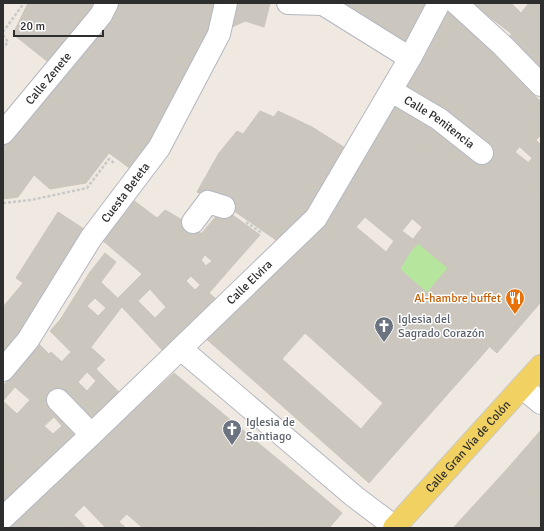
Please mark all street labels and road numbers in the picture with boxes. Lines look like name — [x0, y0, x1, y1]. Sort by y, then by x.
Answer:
street label: Calle Zenete — [23, 49, 75, 108]
street label: Calle Penitencia — [401, 93, 477, 152]
street label: Cuesta Beteta — [98, 160, 153, 226]
street label: Calle Elvira — [224, 257, 276, 308]
street label: Calle Gran Vía de Colón — [423, 398, 514, 496]

